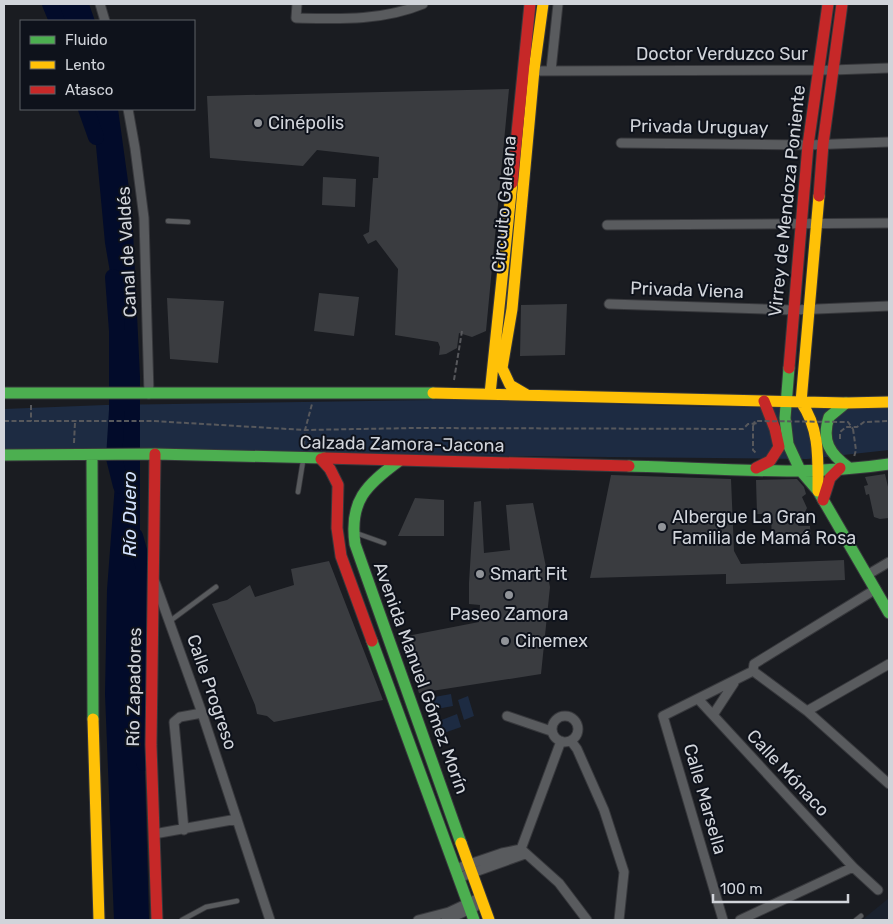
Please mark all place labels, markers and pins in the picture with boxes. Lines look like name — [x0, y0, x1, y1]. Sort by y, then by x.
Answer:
place label: Cinépolis — [268, 112, 344, 134]
marker: Cinépolis — [252, 117, 264, 129]
place label: Albergue La Gran Familia de Mamá Rosa — [672, 506, 856, 549]
marker: Albergue La Gran Familia de Mamá Rosa — [656, 521, 668, 533]
place label: Smart Fit — [490, 563, 567, 585]
marker: Smart Fit — [474, 568, 486, 580]
marker: Paseo Zamora — [503, 589, 515, 601]
place label: Paseo Zamora — [449, 603, 569, 625]
place label: Cinemex — [515, 630, 588, 652]
marker: Cinemex — [499, 635, 511, 647]

